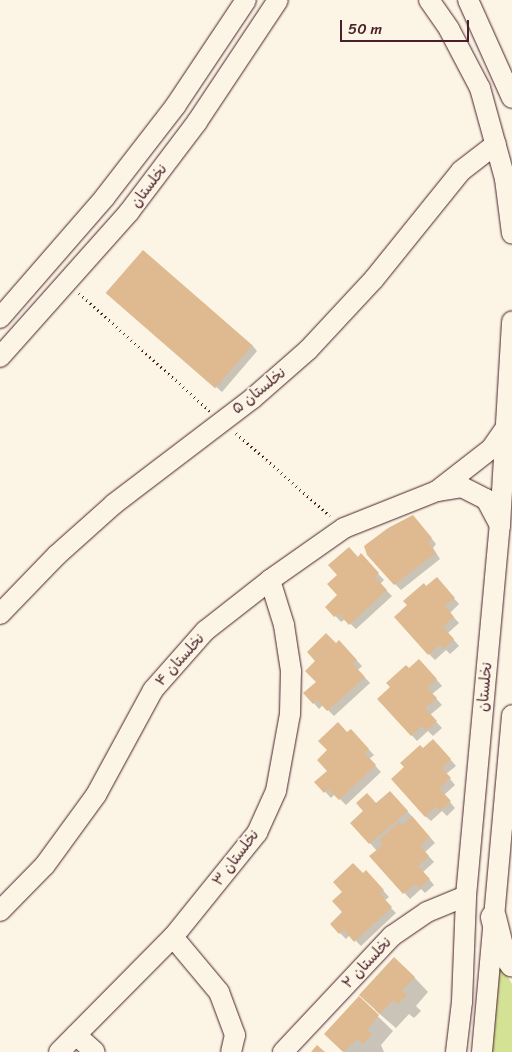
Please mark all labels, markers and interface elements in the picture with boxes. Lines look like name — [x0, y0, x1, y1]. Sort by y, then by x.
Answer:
scale bar — [342, 10, 471, 42]
text: 50 m — [348, 16, 382, 42]
street label: نخلستان — [127, 161, 171, 211]
street label: نخلستان ۵ — [228, 364, 290, 418]
street label: نخلستان ۴ — [152, 630, 208, 690]
street label: نخلستان — [474, 661, 496, 713]
street label: نخلستان ۳ — [209, 826, 263, 890]
street label: نخلستان ۲ — [339, 934, 395, 992]

